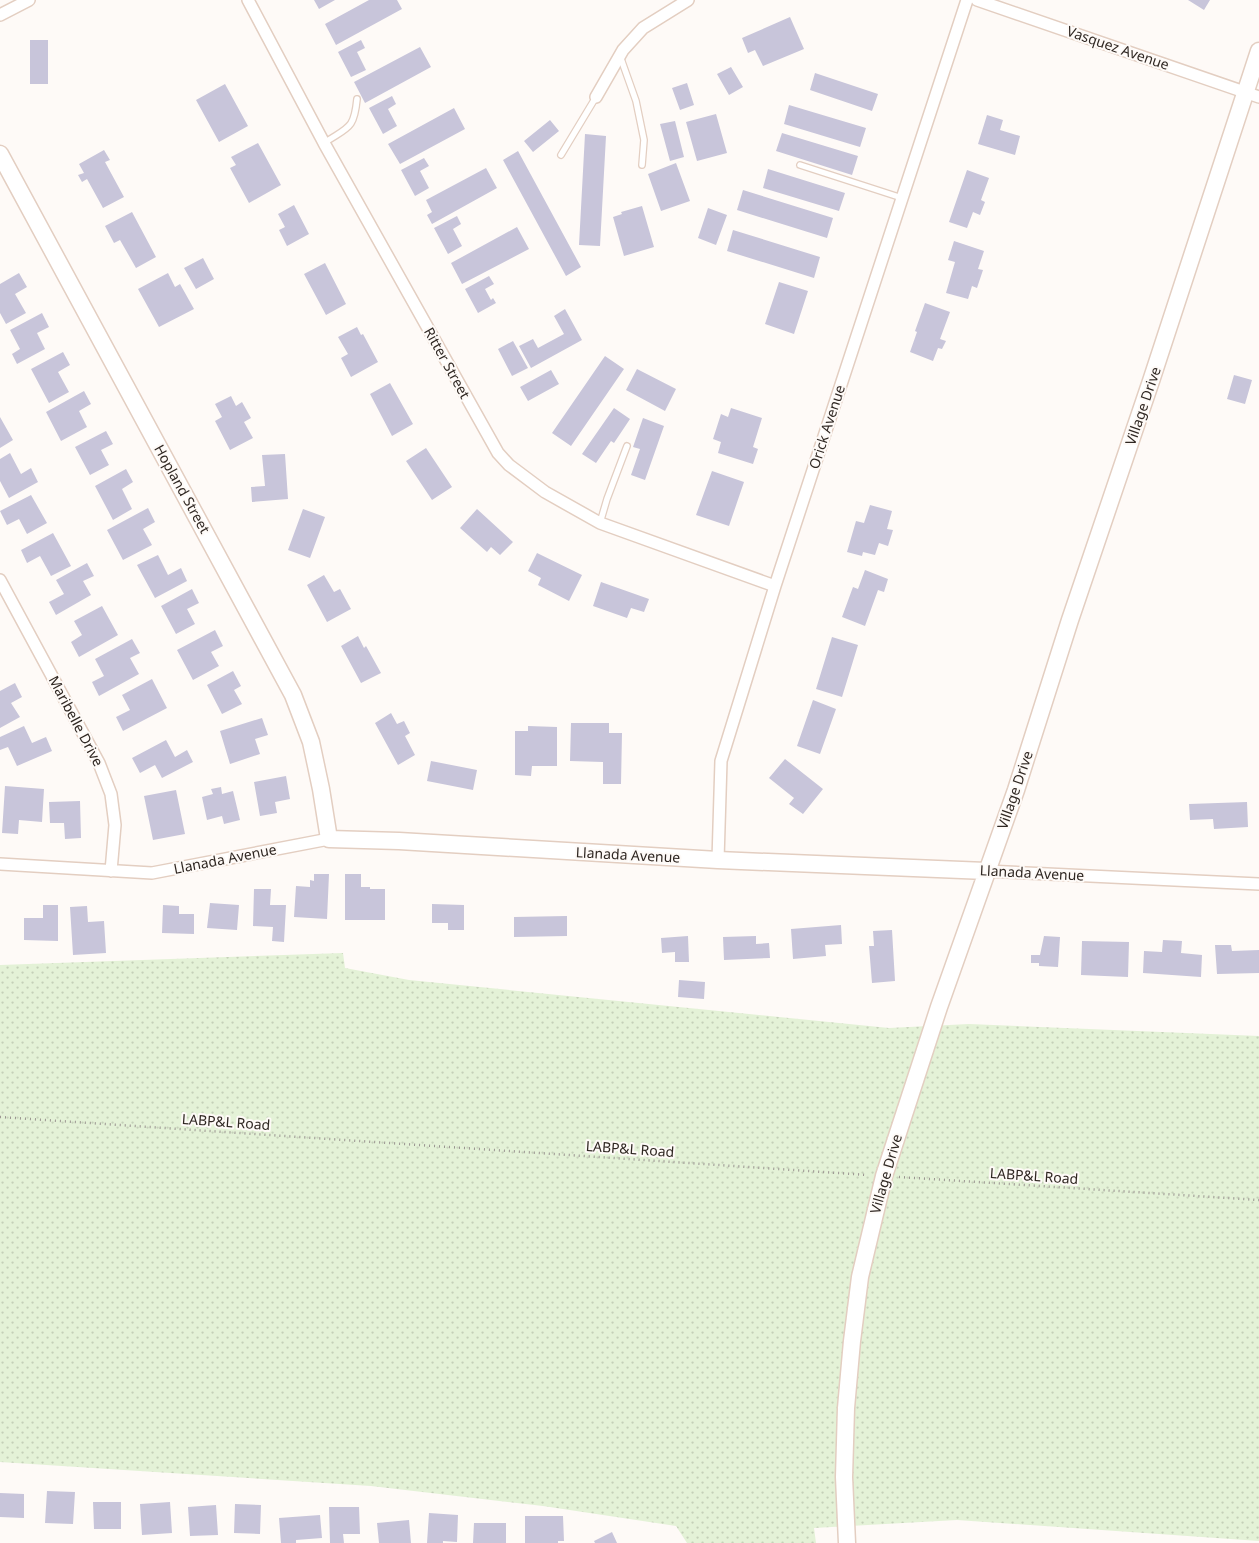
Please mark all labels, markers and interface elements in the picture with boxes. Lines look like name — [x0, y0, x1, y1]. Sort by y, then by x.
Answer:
street label: Vasquez Avenue — [1064, 21, 1172, 74]
street label: Ritter Street — [420, 324, 475, 402]
street label: Village Drive — [1120, 364, 1165, 448]
street label: Orick Avenue — [804, 382, 849, 471]
street label: Hopland Street — [150, 441, 215, 537]
street label: Maribelle Drive — [45, 672, 108, 769]
street label: Village Drive — [992, 748, 1037, 832]
street label: Llanada Avenue — [172, 839, 278, 878]
street label: Llanada Avenue — [575, 842, 681, 867]
street label: Llanada Avenue — [979, 860, 1085, 885]
street label: LABP&L Road — [181, 1109, 271, 1134]
street label: Village Drive — [865, 1132, 906, 1216]
street label: LABP&L Road — [585, 1136, 675, 1161]
street label: LABP&L Road — [989, 1163, 1079, 1188]

